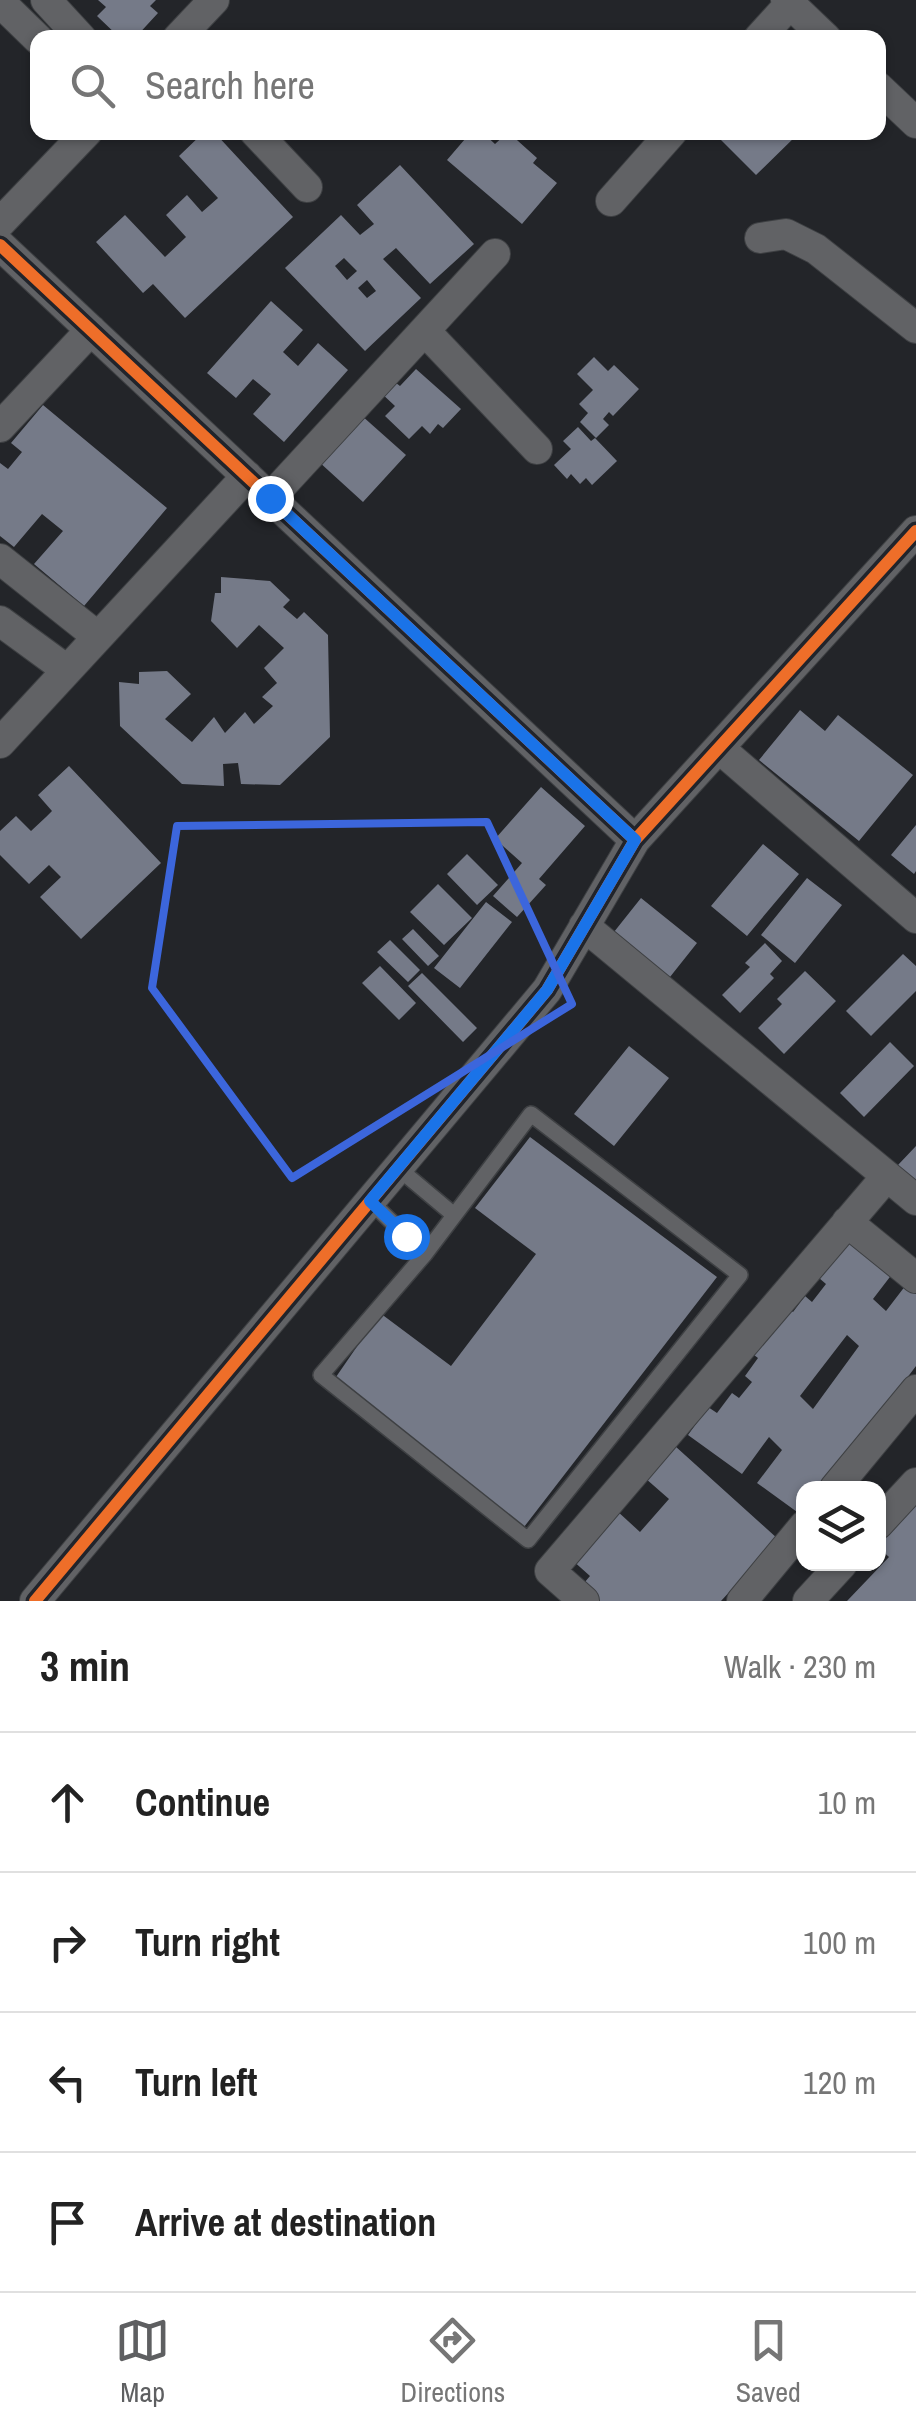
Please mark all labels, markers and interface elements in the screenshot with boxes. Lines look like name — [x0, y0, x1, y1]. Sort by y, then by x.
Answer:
search box — [30, 30, 886, 140]
icon: search — [65, 58, 120, 113]
text: Search here — [145, 60, 315, 111]
route end — [248, 476, 294, 522]
route start — [384, 1214, 430, 1260]
map controls — [796, 1481, 886, 1571]
button: layers — [796, 1481, 886, 1571]
text: 3 min — [40, 1638, 130, 1694]
text: Walk · 230 m — [724, 1645, 876, 1688]
icon: ahead — [40, 1775, 95, 1830]
text: Continue — [135, 1777, 270, 1828]
text: 10 m — [818, 1781, 876, 1824]
icon: right — [40, 1915, 95, 1970]
text: Turn right — [135, 1917, 280, 1968]
text: 100 m — [803, 1921, 876, 1964]
icon: left — [40, 2055, 95, 2110]
text: Turn left — [135, 2057, 257, 2108]
text: 120 m — [803, 2061, 876, 2104]
icon: arrive — [40, 2195, 95, 2250]
text: Arrive at destination — [135, 2197, 436, 2248]
tab: Map — [115, 2313, 170, 2411]
tab: Directions — [401, 2313, 505, 2411]
tab: Saved — [736, 2313, 801, 2411]

